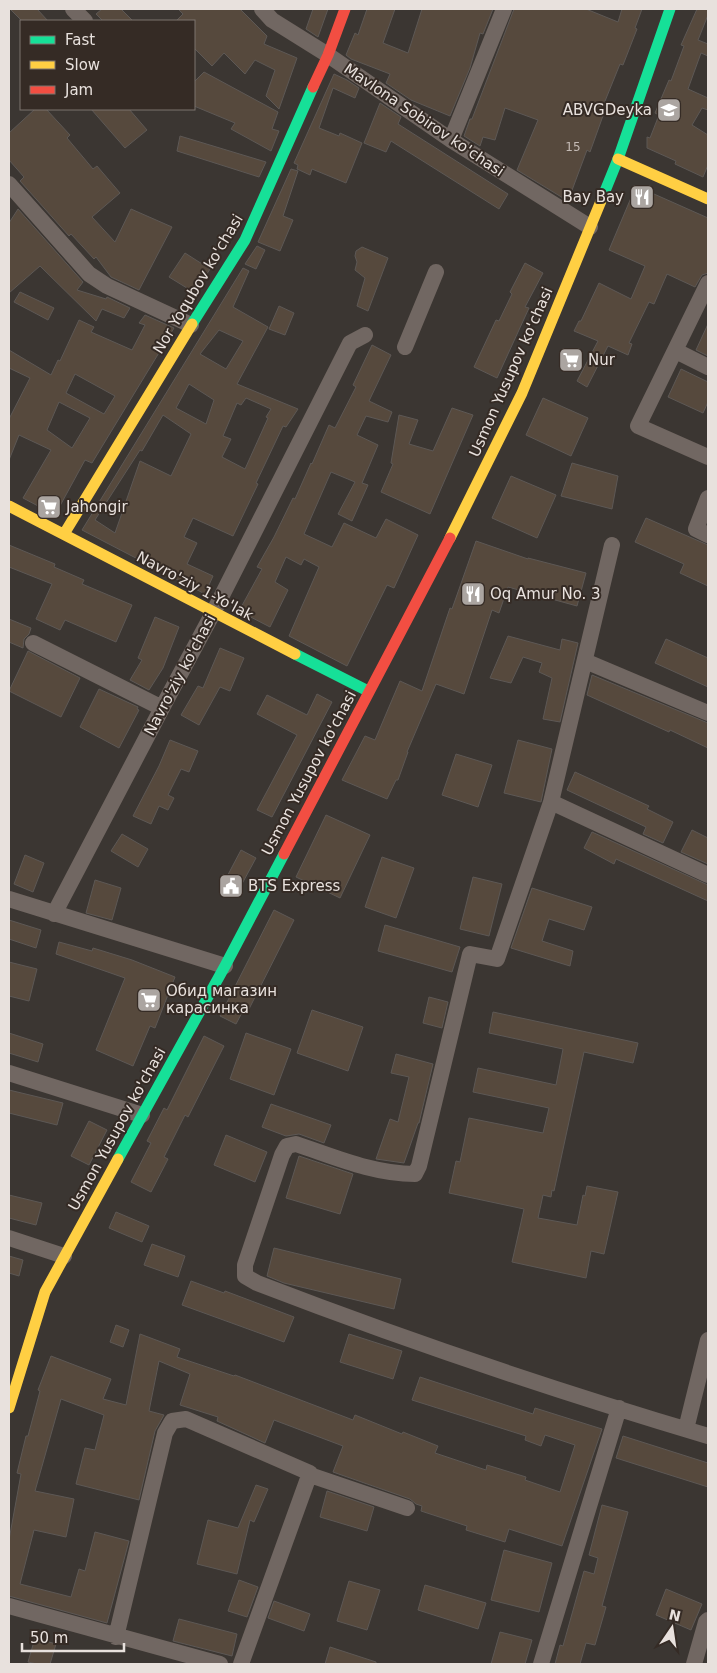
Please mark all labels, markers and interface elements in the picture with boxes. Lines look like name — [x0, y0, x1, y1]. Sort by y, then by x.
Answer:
legend — [20, 20, 195, 110]
text: Fast — [65, 31, 95, 49]
text: Slow — [65, 56, 100, 74]
street label: Mavlona Sobirov ko'chasi — [341, 60, 507, 180]
text: Jam — [64, 81, 93, 99]
school or university icon: ABVGDeyka — [656, 97, 682, 123]
place label: ABVGDeyka — [563, 101, 652, 119]
house number: 15 — [565, 140, 581, 154]
restaurant icon: Bay Bay — [629, 184, 655, 210]
place label: Bay Bay — [563, 188, 624, 206]
street label: Nor Yoqubov ko'chasi — [149, 211, 247, 357]
street label: Usmon Yusupov ko'chasi — [465, 284, 557, 460]
supermarket icon: Nur — [558, 347, 584, 373]
place label: Nur — [588, 351, 616, 369]
supermarket icon: Jahongir — [36, 494, 62, 520]
place label: Jahongir — [65, 498, 128, 516]
street label: Navro'ziy 1-Yo'lak — [133, 548, 257, 625]
restaurant icon: Oq Amur No. 3 — [460, 581, 486, 607]
place label: Oq Amur No. 3 — [490, 585, 601, 603]
street label: Navro'ziy ko'chasi — [140, 611, 220, 739]
street label: Usmon Yusupov ko'chasi — [258, 688, 360, 858]
public building icon: BTS Express — [218, 873, 244, 899]
place label: BTS Express — [248, 877, 340, 895]
place label: Обид магазин карасинка — [166, 982, 277, 1017]
supermarket icon: Обид магазин карасинка — [136, 987, 162, 1013]
street label: Usmon Yusupov ko'chasi — [65, 1044, 169, 1214]
north arrow — [647, 1603, 697, 1653]
text: N — [667, 1606, 682, 1624]
scale bar — [22, 1620, 125, 1652]
text: 50 m — [30, 1629, 68, 1647]

